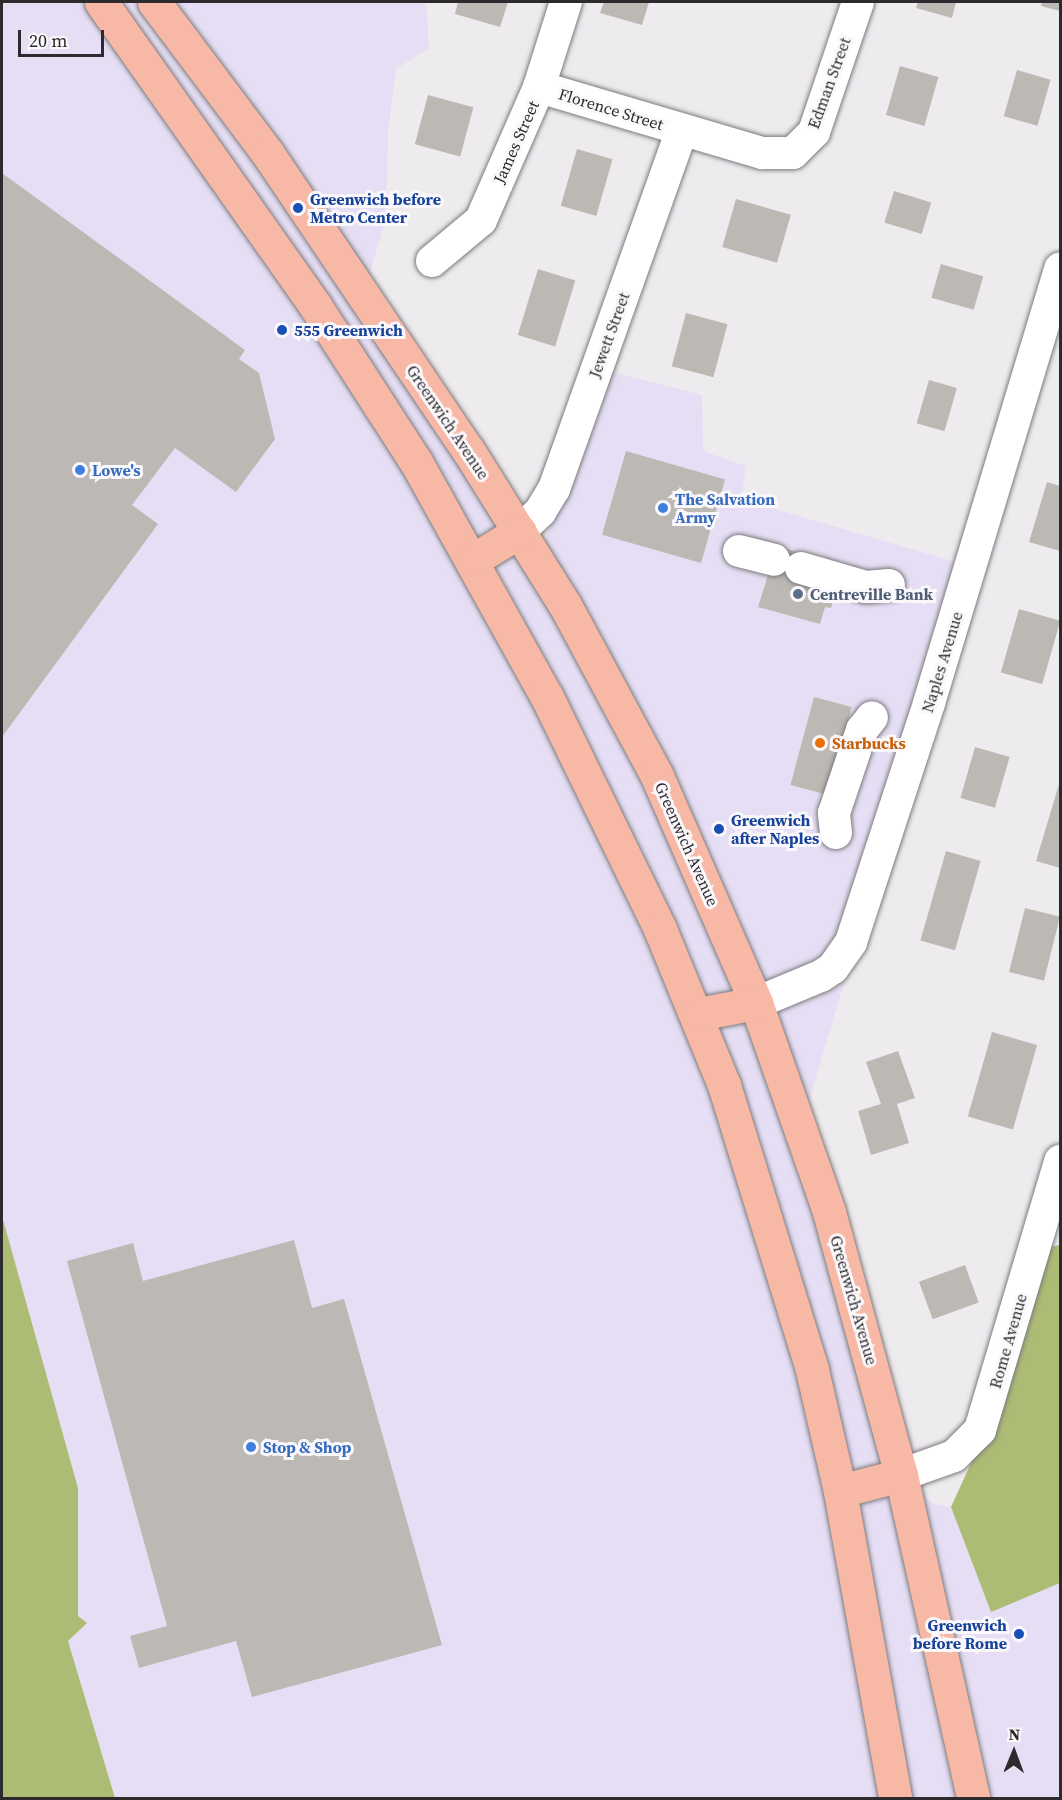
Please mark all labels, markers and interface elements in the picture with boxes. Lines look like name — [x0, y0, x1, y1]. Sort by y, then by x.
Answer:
scale bar — [21, 18, 106, 56]
text: 20 m — [29, 28, 67, 53]
street label: Edman Street — [804, 35, 854, 131]
street label: Florence Street — [556, 84, 666, 134]
street label: James Street — [489, 98, 543, 186]
place label: Greenwich before Metro Center — [310, 189, 441, 227]
marker: Greenwich before Metro Center — [291, 201, 305, 215]
street label: Jewett Street — [585, 290, 633, 380]
place label: 555 Greenwich — [294, 320, 403, 340]
marker: 555 Greenwich — [275, 323, 289, 337]
street label: Greenwich Avenue — [403, 361, 493, 483]
place label: Lowe's — [92, 460, 141, 480]
marker: Lowe's — [73, 463, 87, 477]
place label: The Salvation Army — [675, 489, 775, 527]
marker: The Salvation Army — [656, 501, 670, 515]
place label: Centreville Bank — [810, 584, 933, 604]
marker: Centreville Bank — [791, 587, 805, 601]
street label: Naples Avenue — [918, 609, 966, 715]
place label: Starbucks — [832, 733, 906, 753]
marker: Starbucks — [813, 736, 827, 750]
street label: Greenwich Avenue — [651, 779, 723, 909]
place label: Greenwich after Naples — [731, 810, 819, 848]
marker: Greenwich after Naples — [712, 822, 726, 836]
street label: Greenwich Avenue — [826, 1233, 882, 1367]
street label: Rome Avenue — [985, 1291, 1031, 1391]
place label: Stop & Shop — [263, 1437, 351, 1457]
marker: Stop & Shop — [244, 1440, 258, 1454]
place label: Greenwich before Rome — [913, 1615, 1007, 1653]
marker: Greenwich before Rome — [1012, 1627, 1026, 1641]
north arrow — [984, 1722, 1044, 1782]
text: N — [1008, 1723, 1020, 1745]

